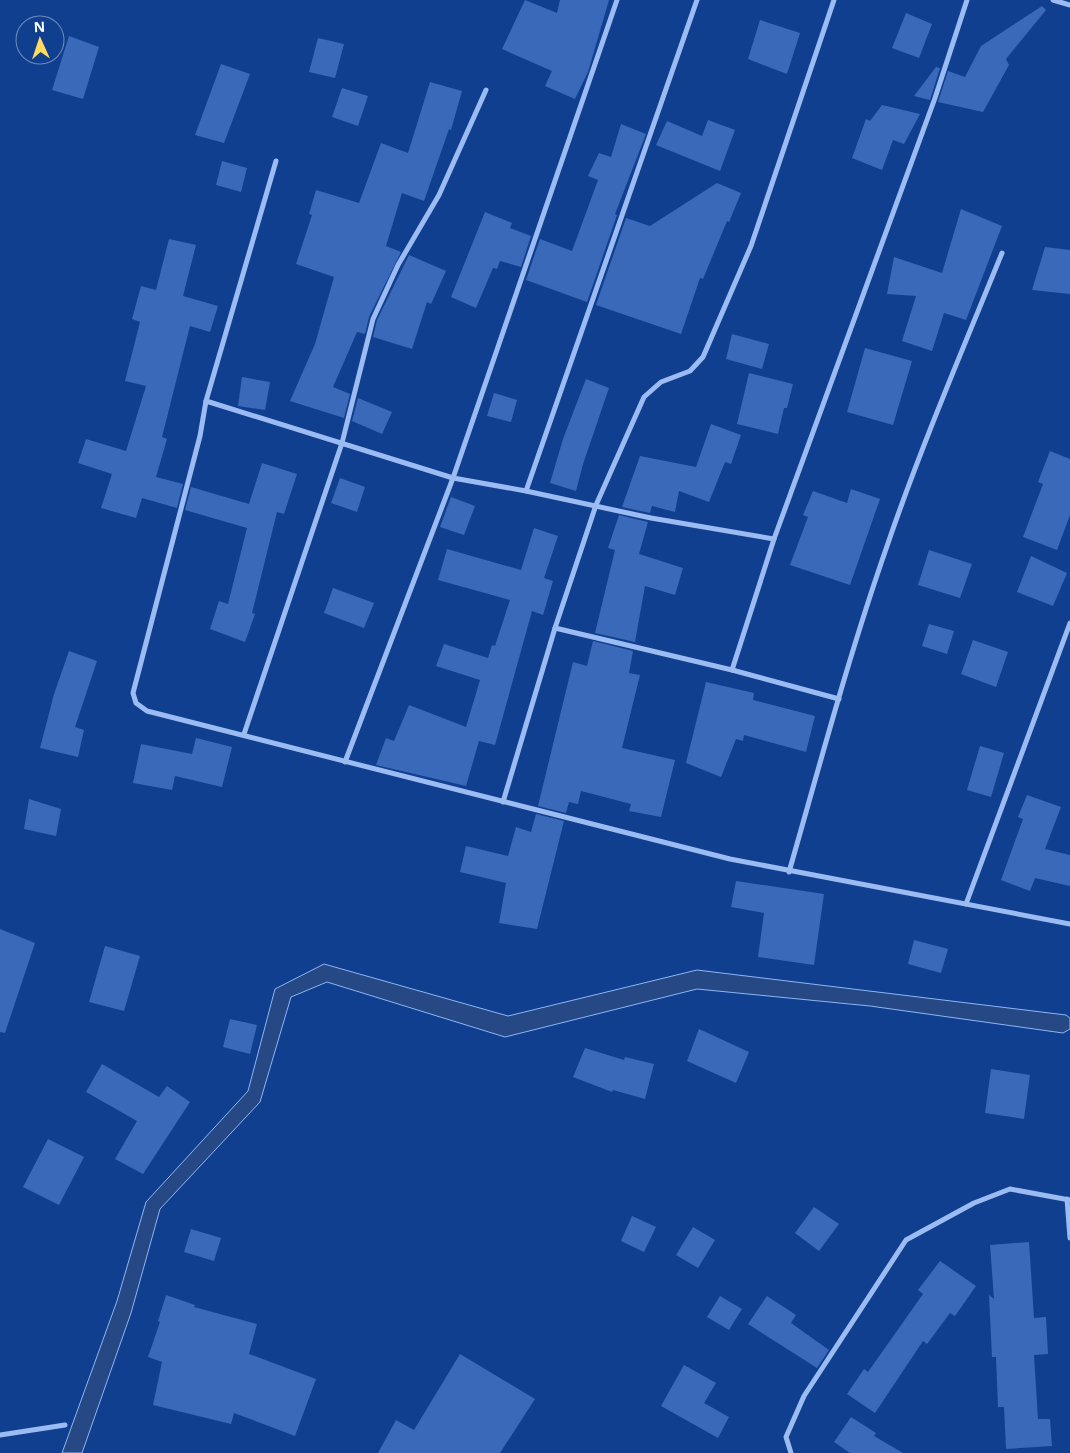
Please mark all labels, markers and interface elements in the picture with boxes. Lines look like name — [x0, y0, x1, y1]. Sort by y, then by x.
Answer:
north arrow — [15, 15, 65, 65]
text: N — [33, 17, 45, 36]

